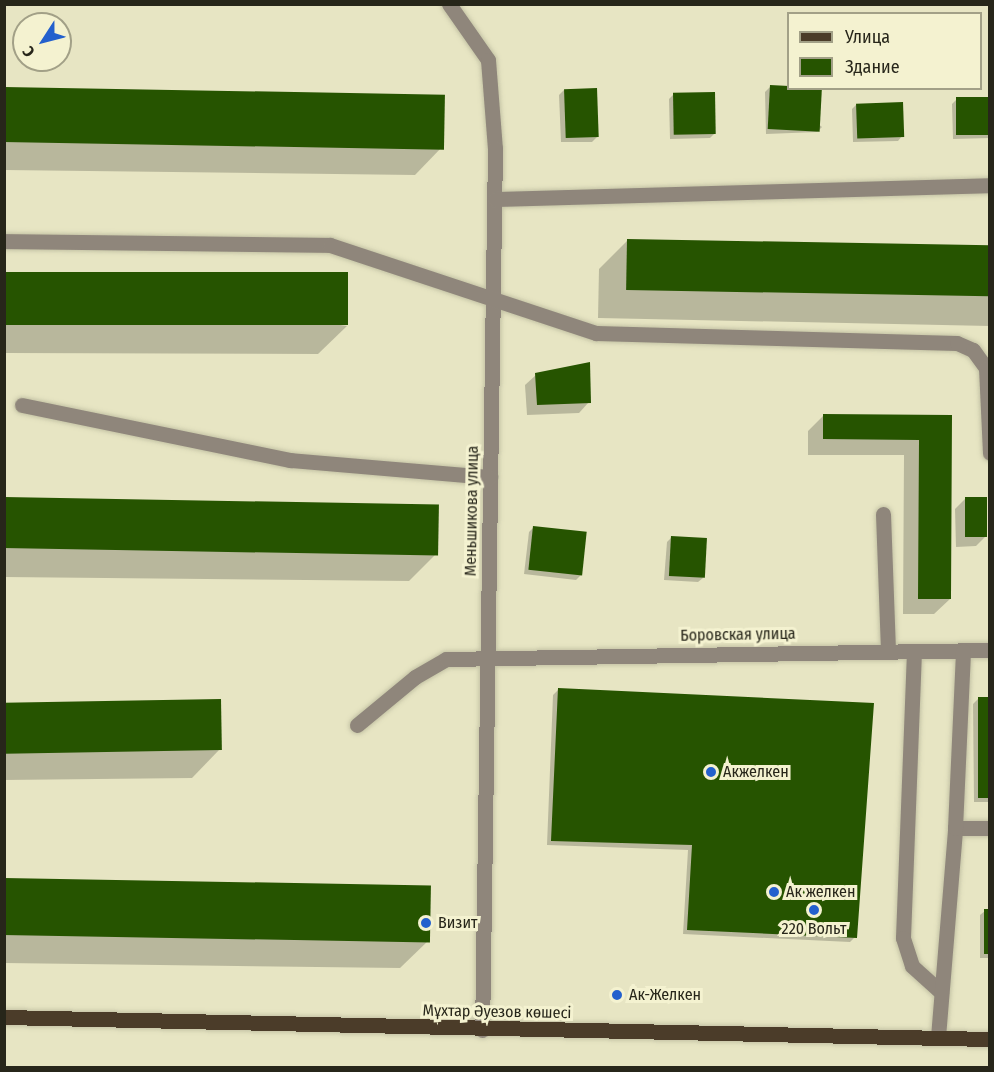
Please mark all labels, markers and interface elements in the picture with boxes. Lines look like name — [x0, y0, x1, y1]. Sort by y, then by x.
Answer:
north arrow — [12, 12, 72, 72]
legend — [787, 12, 982, 90]
text: Улица — [845, 26, 890, 48]
text: С — [19, 43, 39, 61]
text: Здание — [845, 56, 900, 78]
street label: Меньшикова улица — [461, 446, 483, 576]
street label: Боровская улица — [680, 624, 796, 646]
place label: Акжелкен — [723, 762, 789, 782]
marker: Акжелкен — [704, 765, 718, 779]
place label: Ак желкен — [786, 882, 856, 902]
marker: Ак желкен — [767, 885, 781, 899]
marker: 220 Вольт — [807, 903, 821, 917]
place label: Визит — [438, 913, 478, 933]
marker: Визит — [419, 916, 433, 930]
place label: 220 Вольт — [782, 919, 846, 939]
place label: Ак-Желкен — [629, 985, 701, 1005]
marker: Ак-Желкен — [610, 988, 624, 1002]
street label: Мұхтар Әуезов көшесі — [422, 1001, 572, 1023]

